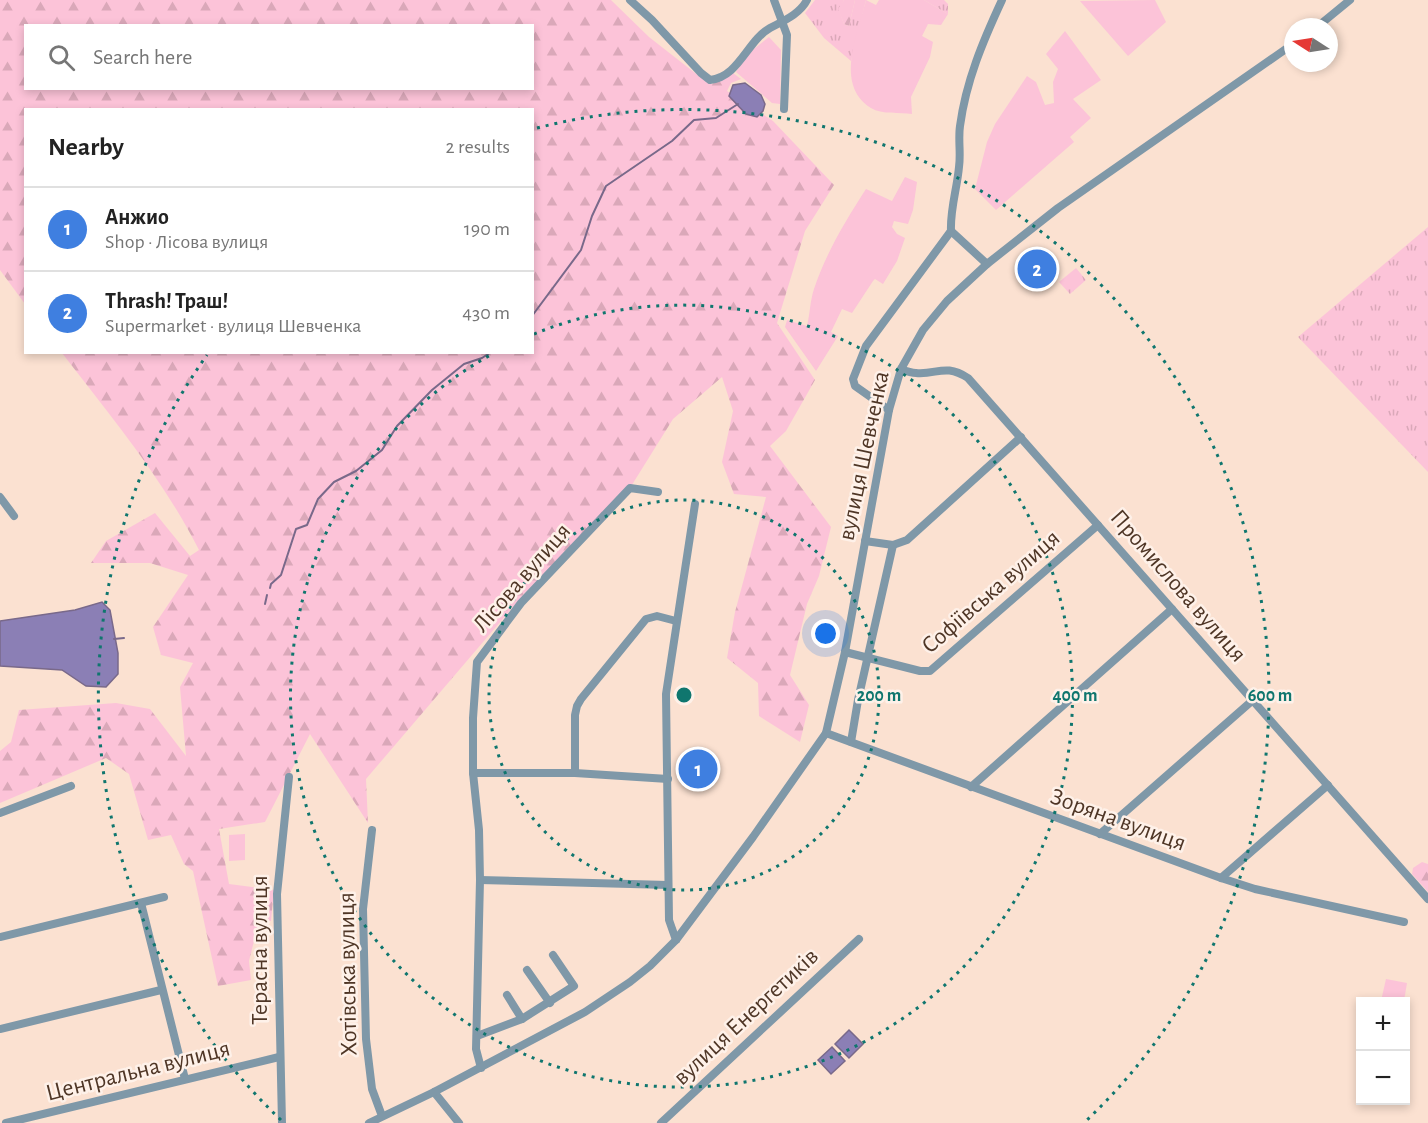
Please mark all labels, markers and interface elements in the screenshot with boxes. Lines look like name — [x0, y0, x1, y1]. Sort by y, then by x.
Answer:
north arrow — [1284, 18, 1338, 72]
search box — [24, 24, 534, 90]
icon: search — [45, 41, 78, 74]
text: Search here — [93, 46, 192, 68]
text: Nearby — [48, 134, 124, 160]
text: 2 results — [446, 137, 510, 157]
text: Анжио — [105, 206, 169, 228]
text: 1 — [64, 219, 71, 239]
text: 190 m — [464, 219, 510, 239]
text: Shop · Лісова вулиця — [105, 232, 268, 252]
pin: 2 — [1018, 246, 1056, 292]
text: Thrash! Траш! — [105, 290, 228, 312]
text: 2 — [63, 303, 72, 323]
text: 430 m — [462, 303, 510, 323]
text: Supermarket · вулиця Шевченка — [105, 316, 361, 336]
street label: вулиця Шевченка — [834, 369, 894, 543]
street label: Промислова вулиця — [1106, 505, 1250, 667]
street label: Лісова вулиця — [469, 519, 575, 637]
street label: Софіївська вулиця — [917, 526, 1065, 658]
your location — [811, 619, 840, 648]
centre of rings — [674, 685, 694, 705]
text: 200 m — [857, 687, 901, 705]
text: 400 m — [1052, 687, 1098, 705]
text: 600 m — [1248, 687, 1292, 705]
pin: 1 — [678, 746, 718, 792]
street label: Зоряна вулиця — [1047, 784, 1189, 856]
street label: Терасна вулиця — [248, 875, 272, 1025]
street label: Хотівська вулиця — [335, 892, 361, 1056]
street label: вулиця Енергетиків — [669, 944, 823, 1090]
map controls — [1356, 997, 1410, 1105]
button: + — [1356, 997, 1410, 1051]
street label: Центральна вулиця — [43, 1036, 233, 1106]
button: − — [1356, 1051, 1410, 1105]

